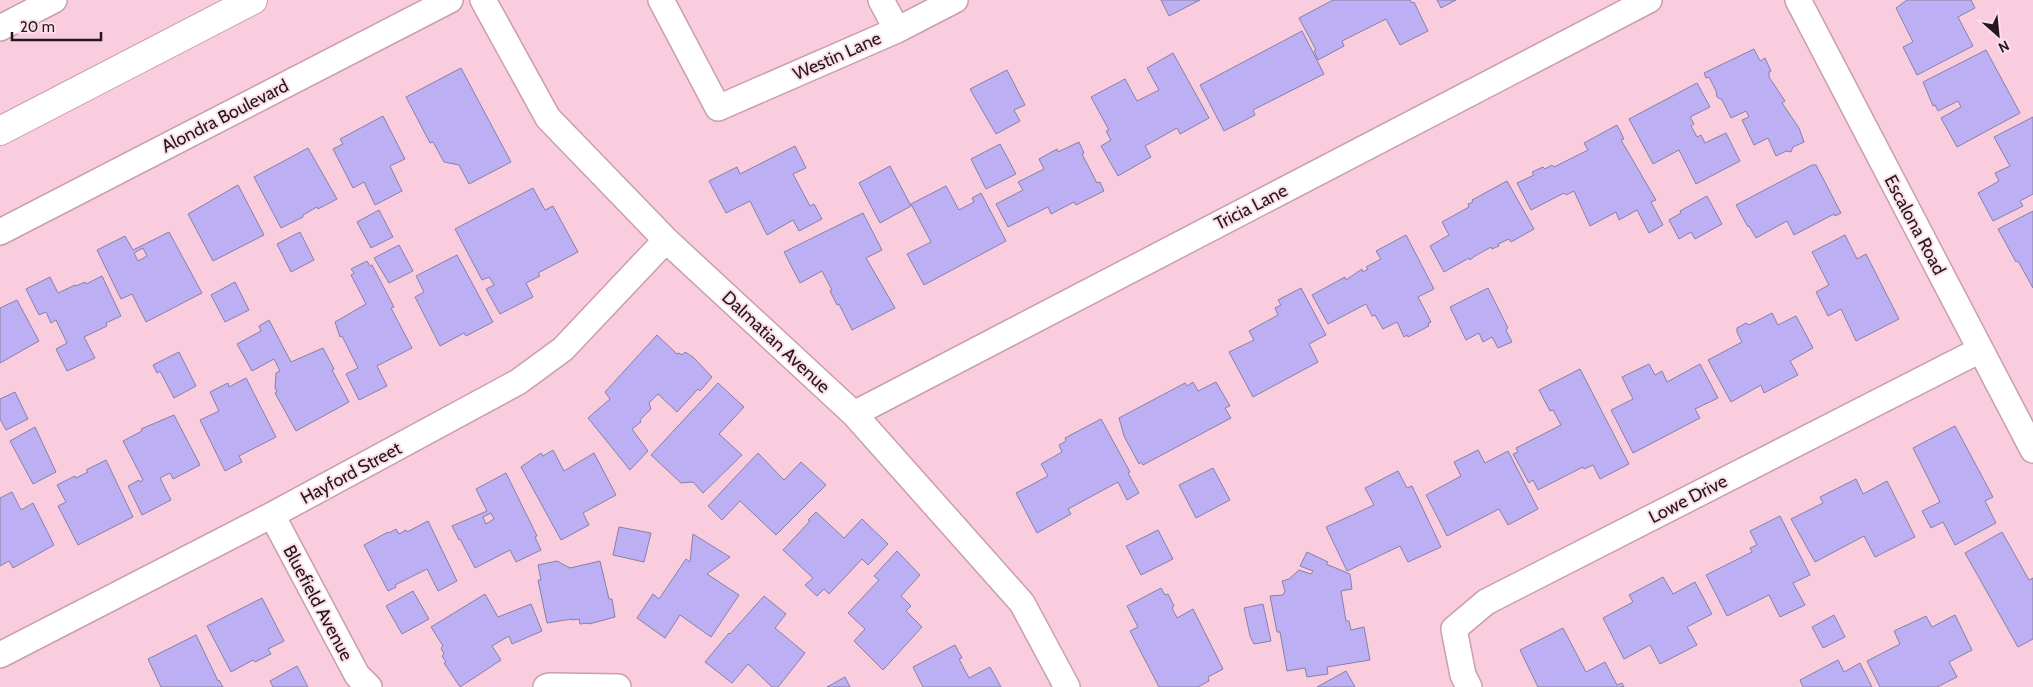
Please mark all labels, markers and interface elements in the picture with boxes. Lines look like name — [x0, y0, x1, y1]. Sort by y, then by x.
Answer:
scale bar — [12, 10, 101, 42]
north arrow — [1973, 10, 2023, 60]
text: 20 m — [20, 18, 55, 36]
street label: Westin Lane — [790, 27, 884, 85]
text: N — [1995, 36, 2012, 57]
street label: Alondra Boulevard — [158, 75, 292, 157]
street label: Escalona Road — [1879, 171, 1951, 279]
street label: Tricia Lane — [1211, 179, 1291, 235]
street label: Dalmatian Avenue — [717, 286, 835, 398]
street label: Hayford Street — [297, 437, 405, 509]
street label: Lowe Drive — [1645, 470, 1731, 528]
street label: Bluefield Avenue — [278, 541, 358, 665]

